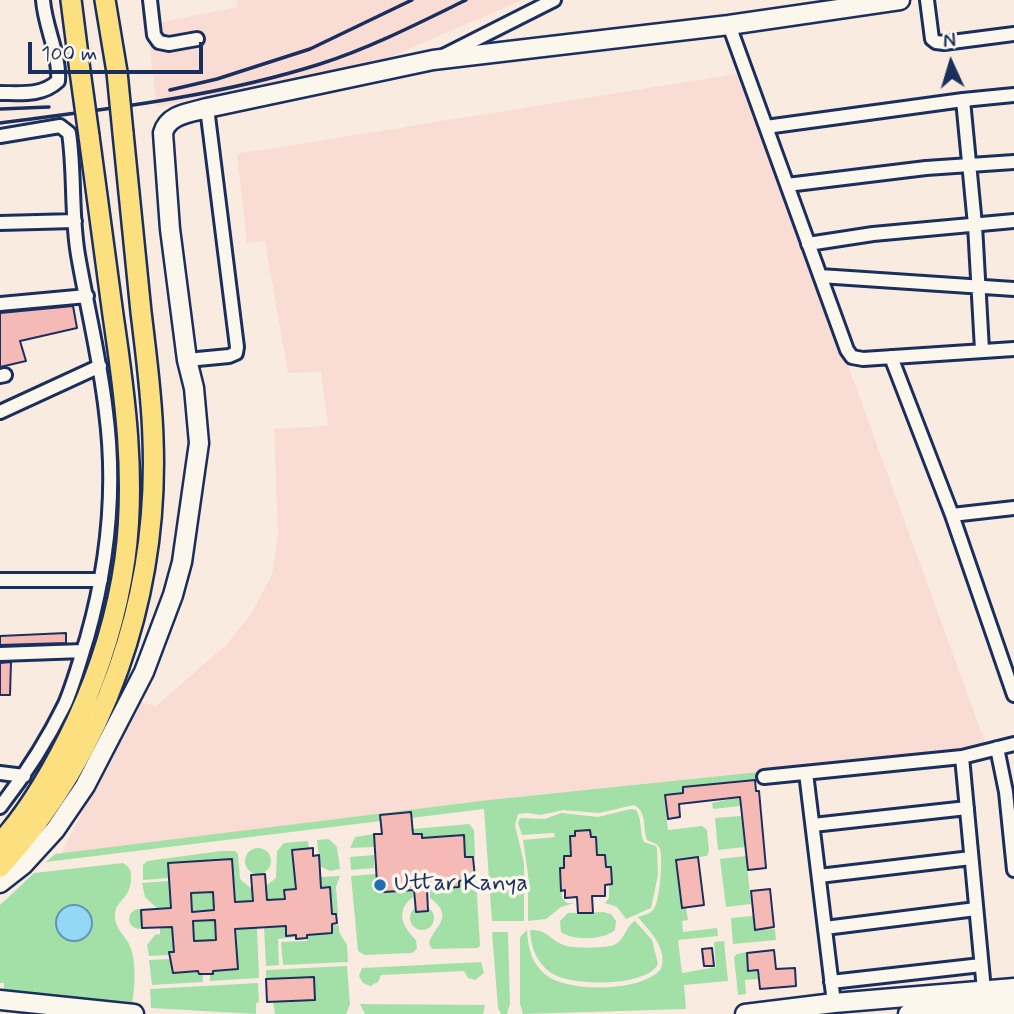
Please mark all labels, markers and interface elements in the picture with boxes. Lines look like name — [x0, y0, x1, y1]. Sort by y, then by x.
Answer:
scale bar — [32, 28, 206, 72]
north arrow — [916, 28, 986, 98]
text: N — [942, 29, 957, 54]
text: 100 m — [41, 40, 97, 68]
place label: Uttar Kanya — [394, 871, 528, 899]
marker: Uttar Kanya — [372, 877, 388, 893]

